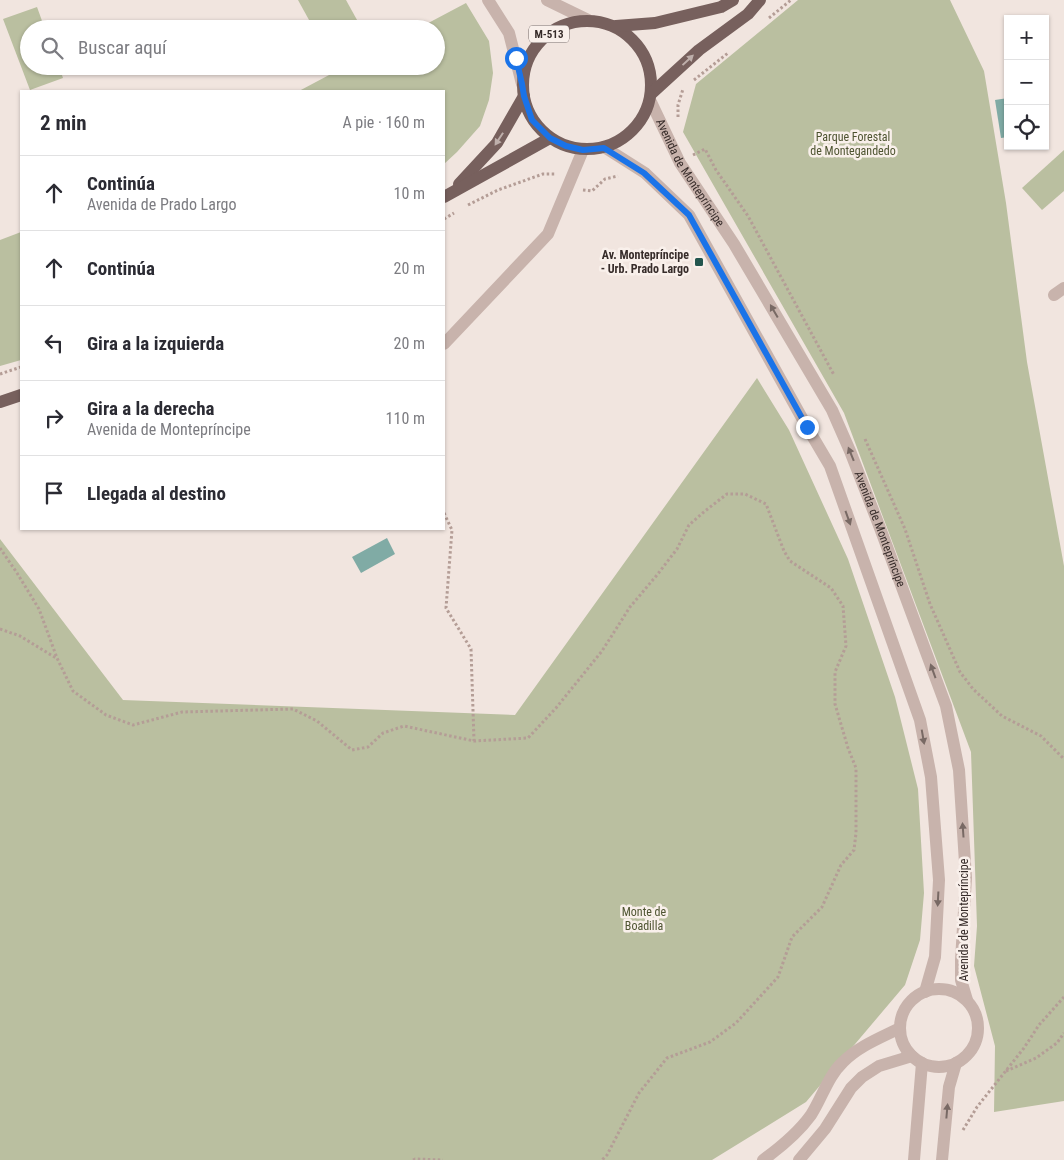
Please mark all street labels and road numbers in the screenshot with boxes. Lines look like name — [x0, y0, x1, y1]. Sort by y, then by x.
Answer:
road number: M-513 — [529, 26, 569, 42]
street label: Avenida de Montepríncipe — [653, 117, 728, 230]
street label: Avenida de Montepríncipe — [852, 469, 908, 589]
street label: Avenida de Montepríncipe — [957, 858, 971, 981]

